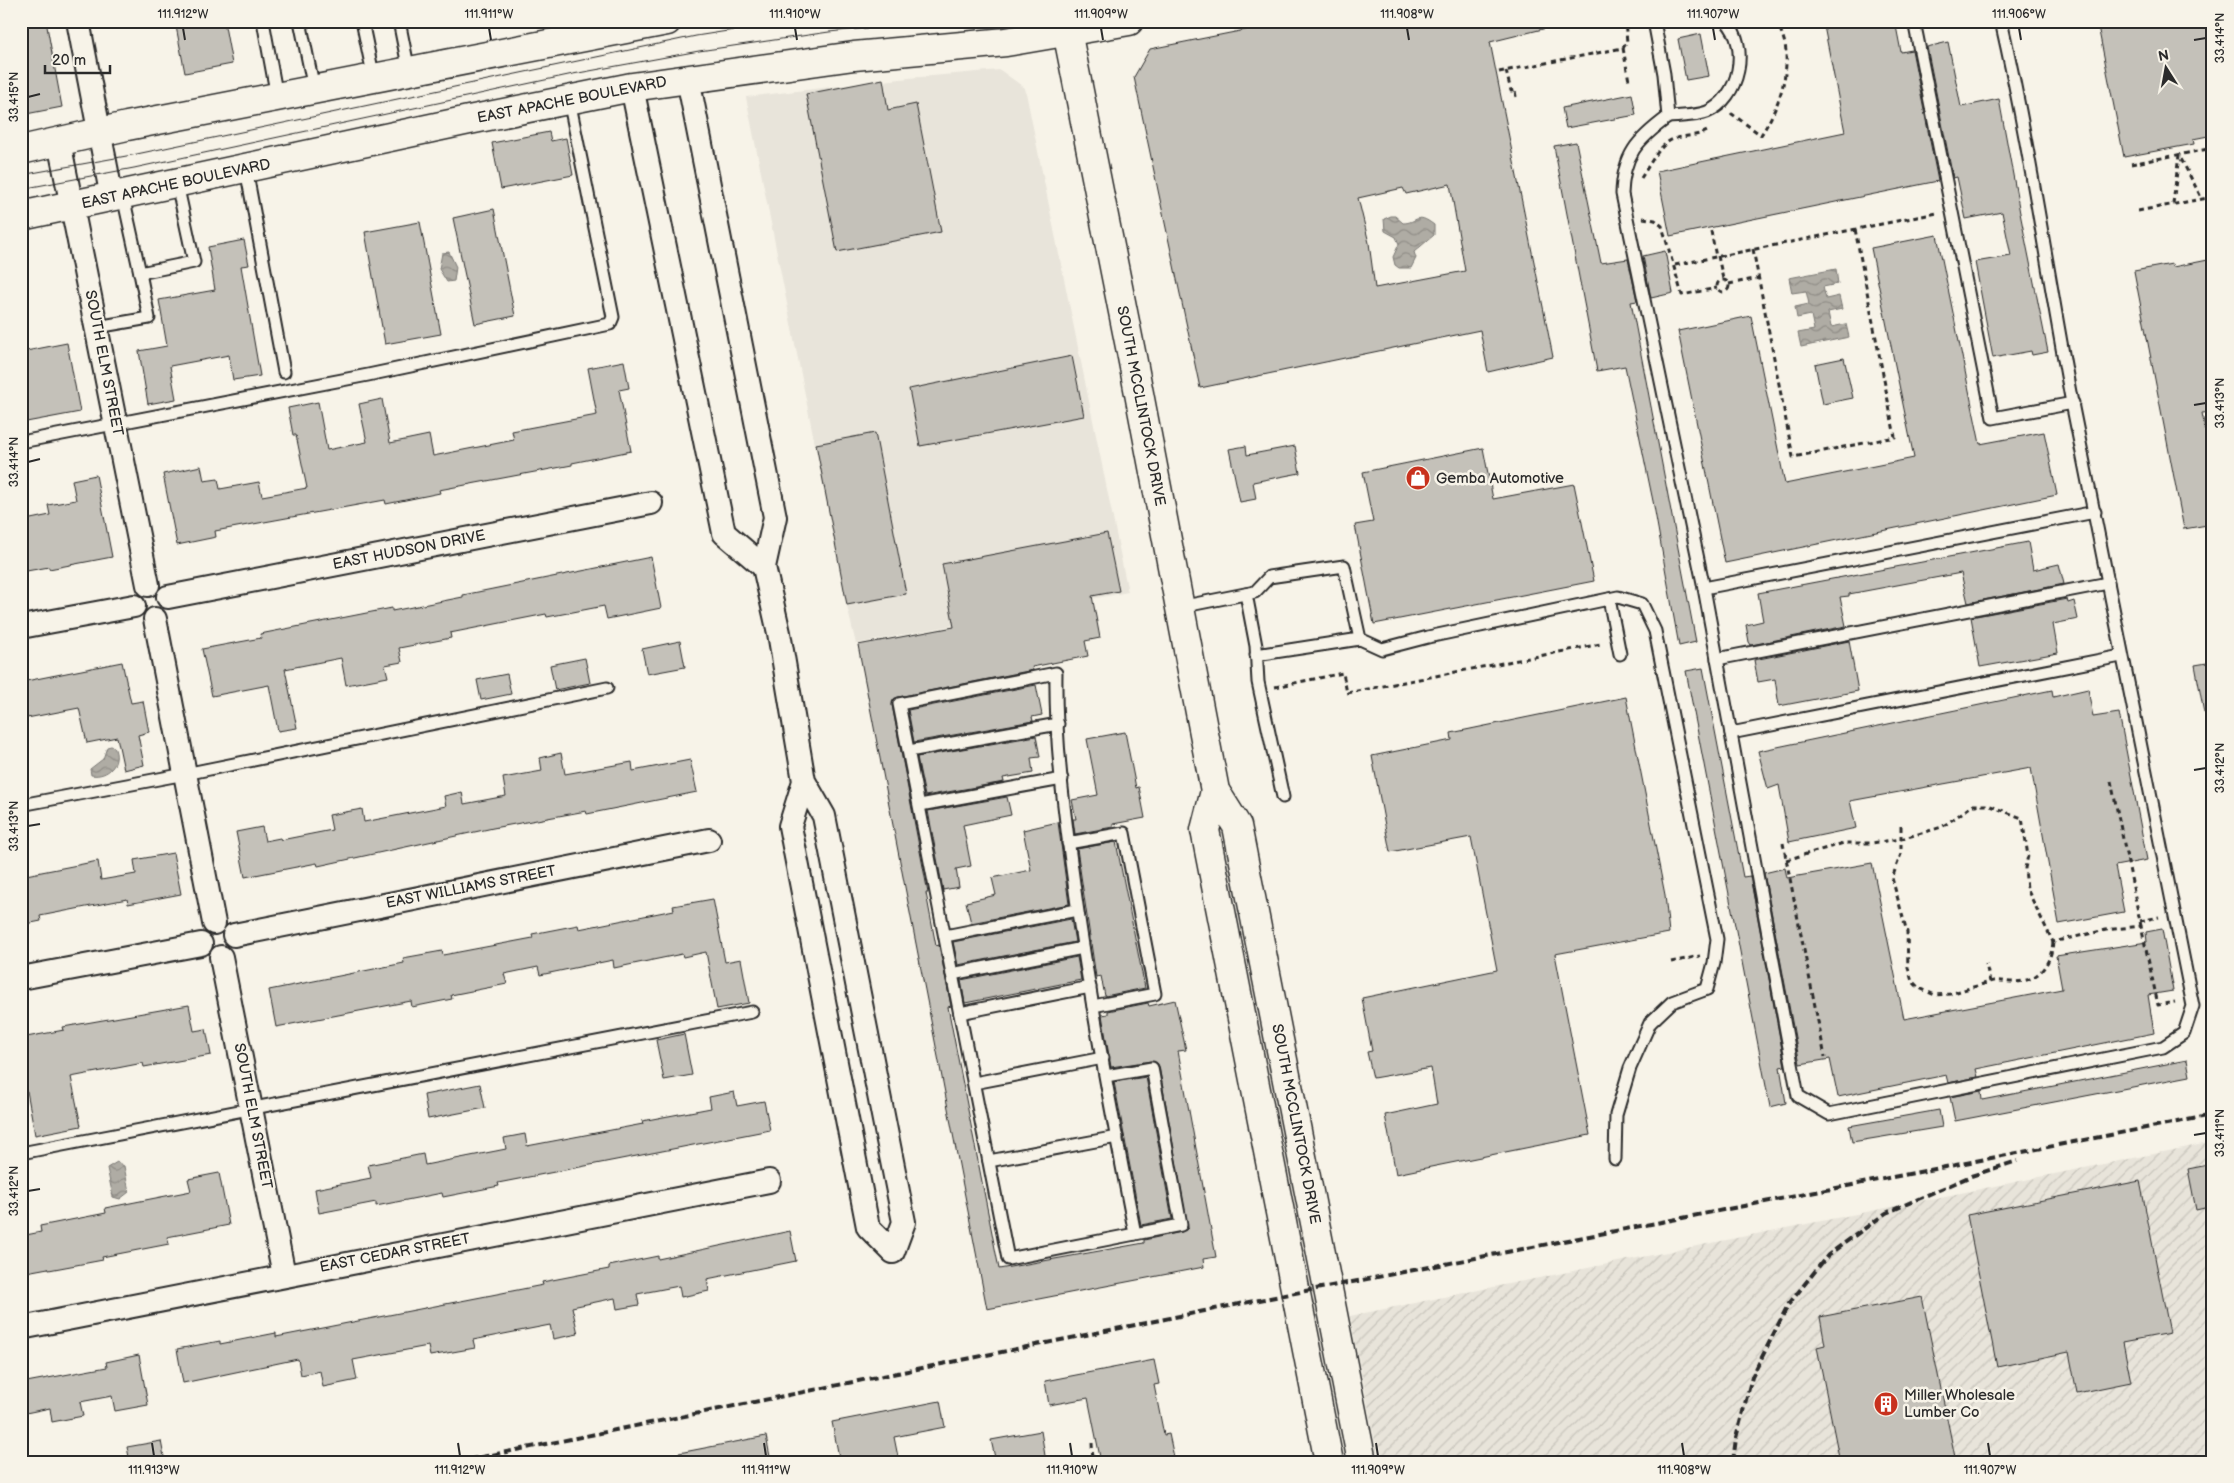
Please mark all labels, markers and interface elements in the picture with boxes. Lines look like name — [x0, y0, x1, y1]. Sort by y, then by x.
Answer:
text: 111.912°W — [157, 7, 209, 22]
text: 111.911°W — [465, 7, 514, 22]
text: 111.910°W — [769, 7, 821, 22]
text: 111.909°W — [1074, 7, 1128, 22]
text: 111.908°W — [1380, 7, 1434, 22]
text: 111.907°W — [1687, 7, 1739, 22]
text: 111.906°W — [1992, 7, 2046, 22]
text: 33.414°N — [2213, 13, 2228, 63]
scale bar — [45, 42, 110, 74]
north arrow — [2142, 42, 2192, 92]
text: N — [2157, 46, 2170, 65]
text: 20 m — [52, 51, 86, 70]
text: 33.415°N — [7, 72, 22, 122]
street label: EAST APACHE BOULEVARD — [476, 72, 669, 128]
street label: EAST APACHE BOULEVARD — [80, 155, 272, 213]
street label: SOUTH ELM STREET — [81, 289, 127, 437]
street label: SOUTH MCCLINTOCK DRIVE — [1112, 304, 1170, 508]
text: 33.413°N — [2213, 378, 2228, 428]
text: 33.414°N — [7, 437, 22, 487]
shop icon: Gemba Automotive — [1405, 465, 1431, 491]
place label: Gemba Automotive — [1436, 469, 1564, 488]
street label: EAST HUDSON DRIVE — [331, 526, 487, 574]
text: 33.412°N — [2213, 743, 2228, 793]
text: 33.413°N — [7, 801, 22, 851]
street label: EAST WILLIAMS STREET — [384, 861, 558, 913]
street label: SOUTH MCCLINTOCK DRIVE — [1267, 1022, 1325, 1226]
street label: SOUTH ELM STREET — [230, 1042, 276, 1190]
text: 33.411°N — [2213, 1109, 2228, 1157]
text: 33.412°N — [7, 1166, 22, 1216]
street label: EAST CEDAR STREET — [318, 1229, 472, 1277]
place label: Miller Wholesale Lumber Co — [1904, 1386, 2015, 1422]
building icon: Miller Wholesale Lumber Co — [1873, 1391, 1899, 1417]
text: 111.913°W — [128, 1463, 180, 1478]
text: 111.912°W — [434, 1463, 486, 1478]
text: 111.911°W — [742, 1463, 791, 1478]
text: 111.910°W — [1046, 1463, 1098, 1478]
text: 111.909°W — [1351, 1463, 1405, 1478]
text: 111.908°W — [1657, 1463, 1711, 1478]
text: 111.907°W — [1964, 1463, 2016, 1478]

